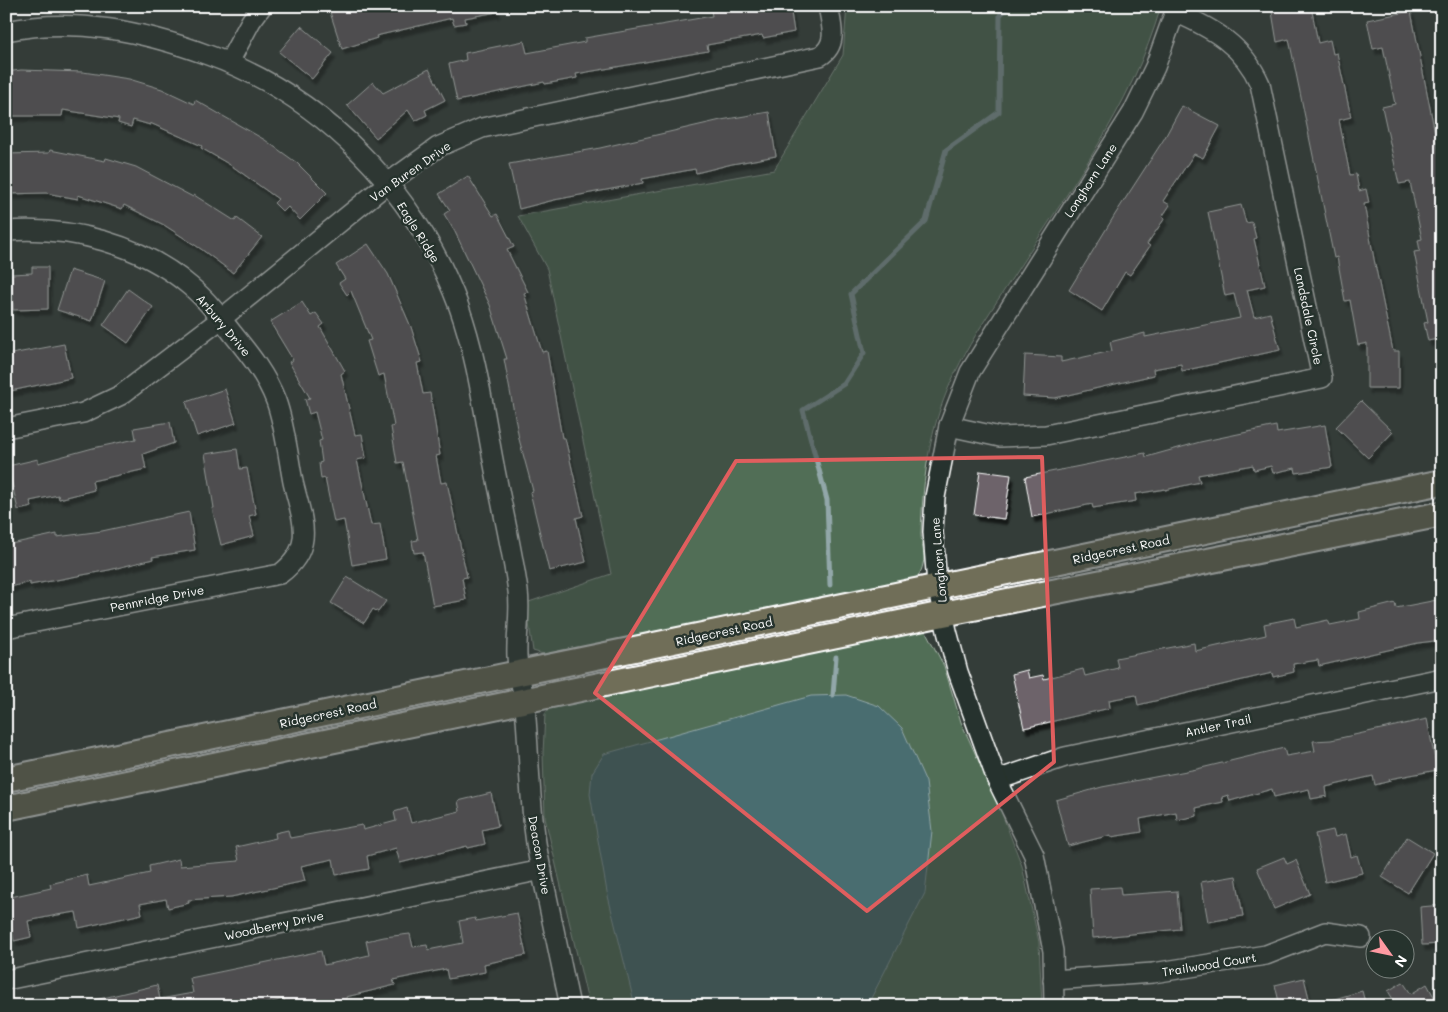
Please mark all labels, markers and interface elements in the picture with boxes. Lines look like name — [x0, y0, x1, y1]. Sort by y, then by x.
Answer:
street label: Van Buren Drive — [366, 137, 454, 205]
street label: Longhorn Lane — [1060, 140, 1120, 220]
street label: Eagle Ridge — [394, 199, 444, 265]
street label: Landsdale Circle — [1291, 266, 1327, 366]
street label: Arbury Drive — [193, 291, 255, 359]
street label: Longhorn Lane — [926, 517, 950, 603]
street label: Ridgecrest Road — [1071, 531, 1171, 567]
street label: Pennridge Drive — [109, 581, 205, 615]
street label: Ridgecrest Road — [674, 613, 774, 649]
street label: Ridgecrest Road — [278, 695, 378, 731]
street label: Antler Trail — [1183, 710, 1253, 740]
street label: Deacon Drive — [525, 814, 555, 896]
street label: Woodberry Drive — [223, 907, 325, 943]
north arrow — [1366, 930, 1416, 980]
street label: Trailwood Court — [1161, 949, 1257, 979]
text: N — [1390, 952, 1412, 971]

